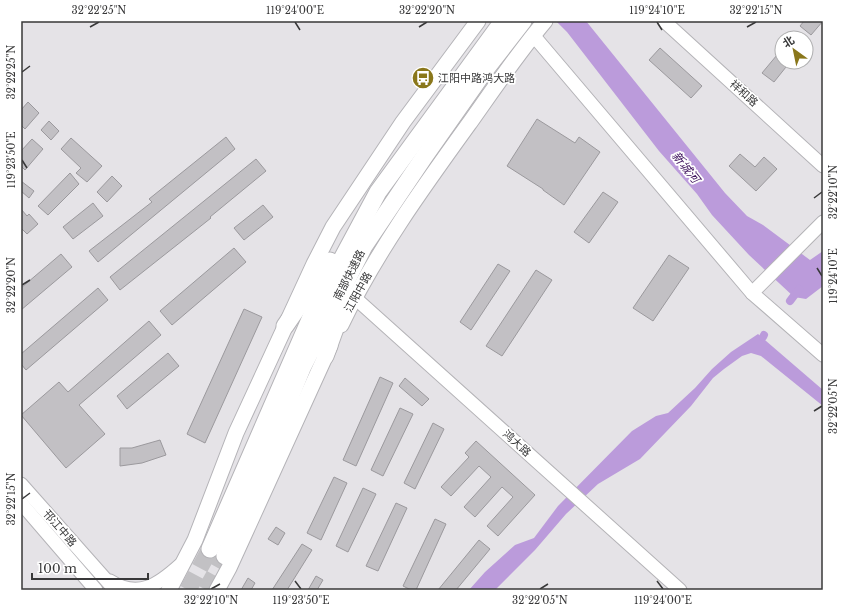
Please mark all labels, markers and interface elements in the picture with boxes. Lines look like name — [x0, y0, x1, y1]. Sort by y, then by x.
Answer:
text: 32°22'25"N — [72, 4, 126, 17]
text: 119°24'00"E — [266, 4, 324, 17]
text: 32°22'20"N — [399, 4, 455, 17]
text: 119°24'10"E — [629, 4, 685, 17]
text: 32°22'15"N — [729, 4, 783, 17]
north arrow — [774, 30, 814, 70]
text: 北 — [780, 33, 797, 50]
text: 32°22'25"N — [5, 45, 18, 99]
bus stop icon: 江阳中路鸿大路 — [410, 65, 436, 91]
place label: 江阳中路鸿大路 — [438, 71, 515, 85]
street label: 祥和路 — [727, 77, 761, 109]
text: 119°23'50"E — [5, 132, 18, 188]
water label: 新城河 — [669, 148, 704, 187]
text: 32°22'10"N — [827, 165, 840, 219]
street label: 南部快速路 — [330, 247, 368, 303]
text: 119°24'10"E — [827, 248, 840, 304]
text: 32°22'20"N — [5, 257, 18, 313]
street label: 江阳中路 — [341, 269, 375, 315]
text: 32°22'05"N — [827, 378, 840, 434]
street label: 鸿大路 — [500, 427, 534, 459]
text: 32°22'15"N — [5, 472, 18, 526]
street label: 邗江中路 — [40, 507, 80, 549]
scale bar — [32, 555, 148, 581]
text: 100 m — [38, 561, 77, 576]
text: 32°22'10"N — [184, 594, 238, 607]
text: 119°23'50"E — [273, 594, 329, 607]
text: 32°22'05"N — [512, 594, 568, 607]
text: 119°24'00"E — [634, 594, 692, 607]

